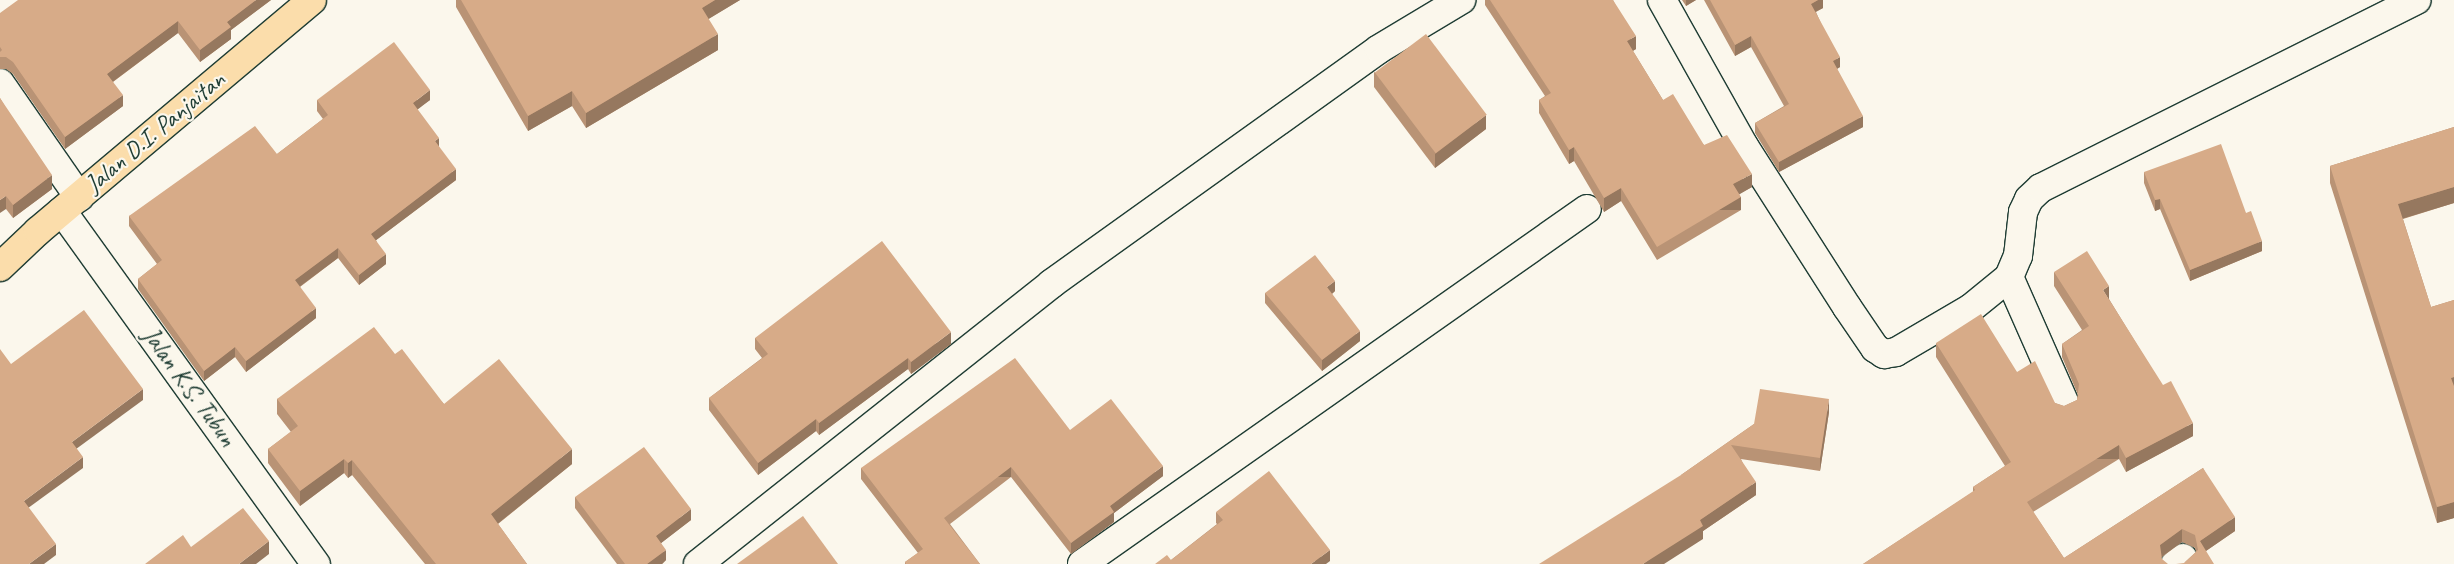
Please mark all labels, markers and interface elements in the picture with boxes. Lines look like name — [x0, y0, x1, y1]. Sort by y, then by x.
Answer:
street label: Jalan D.I. Panjaitan — [79, 65, 231, 199]
street label: Jalan K.S. Tubun — [136, 322, 242, 452]

